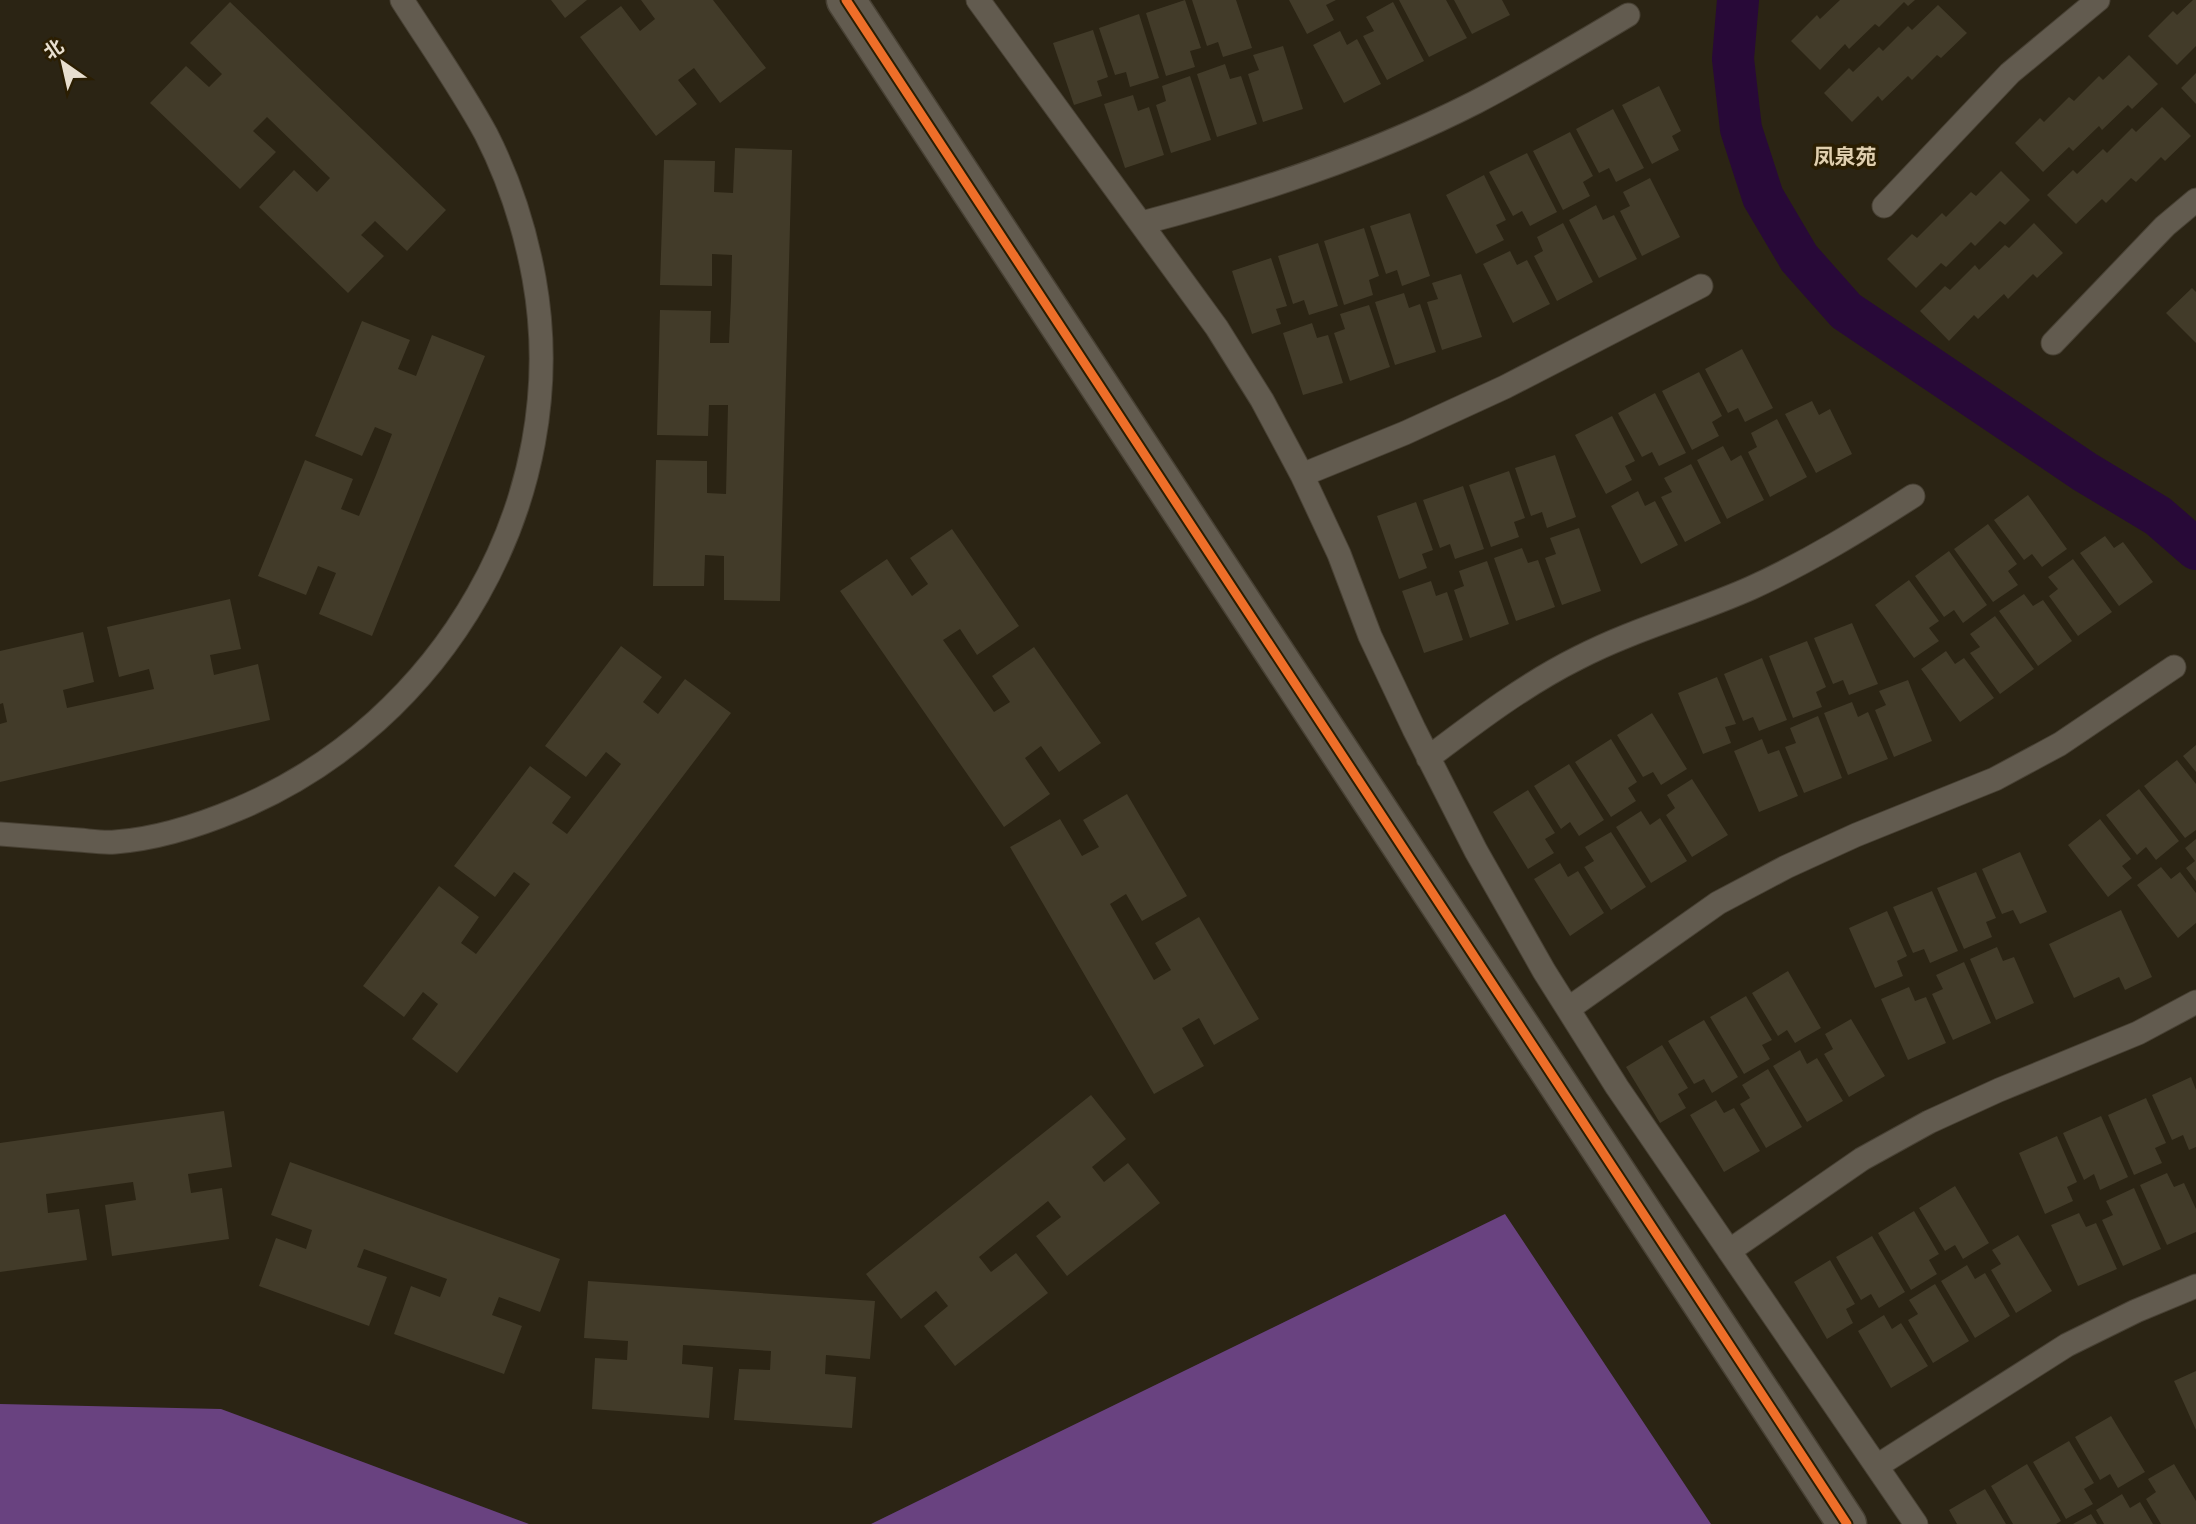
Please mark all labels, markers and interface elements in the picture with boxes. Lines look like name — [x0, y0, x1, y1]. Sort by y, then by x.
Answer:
north arrow — [28, 28, 98, 98]
text: 北 — [39, 34, 70, 67]
district label: 凤泉苑 — [1814, 142, 1877, 172]

